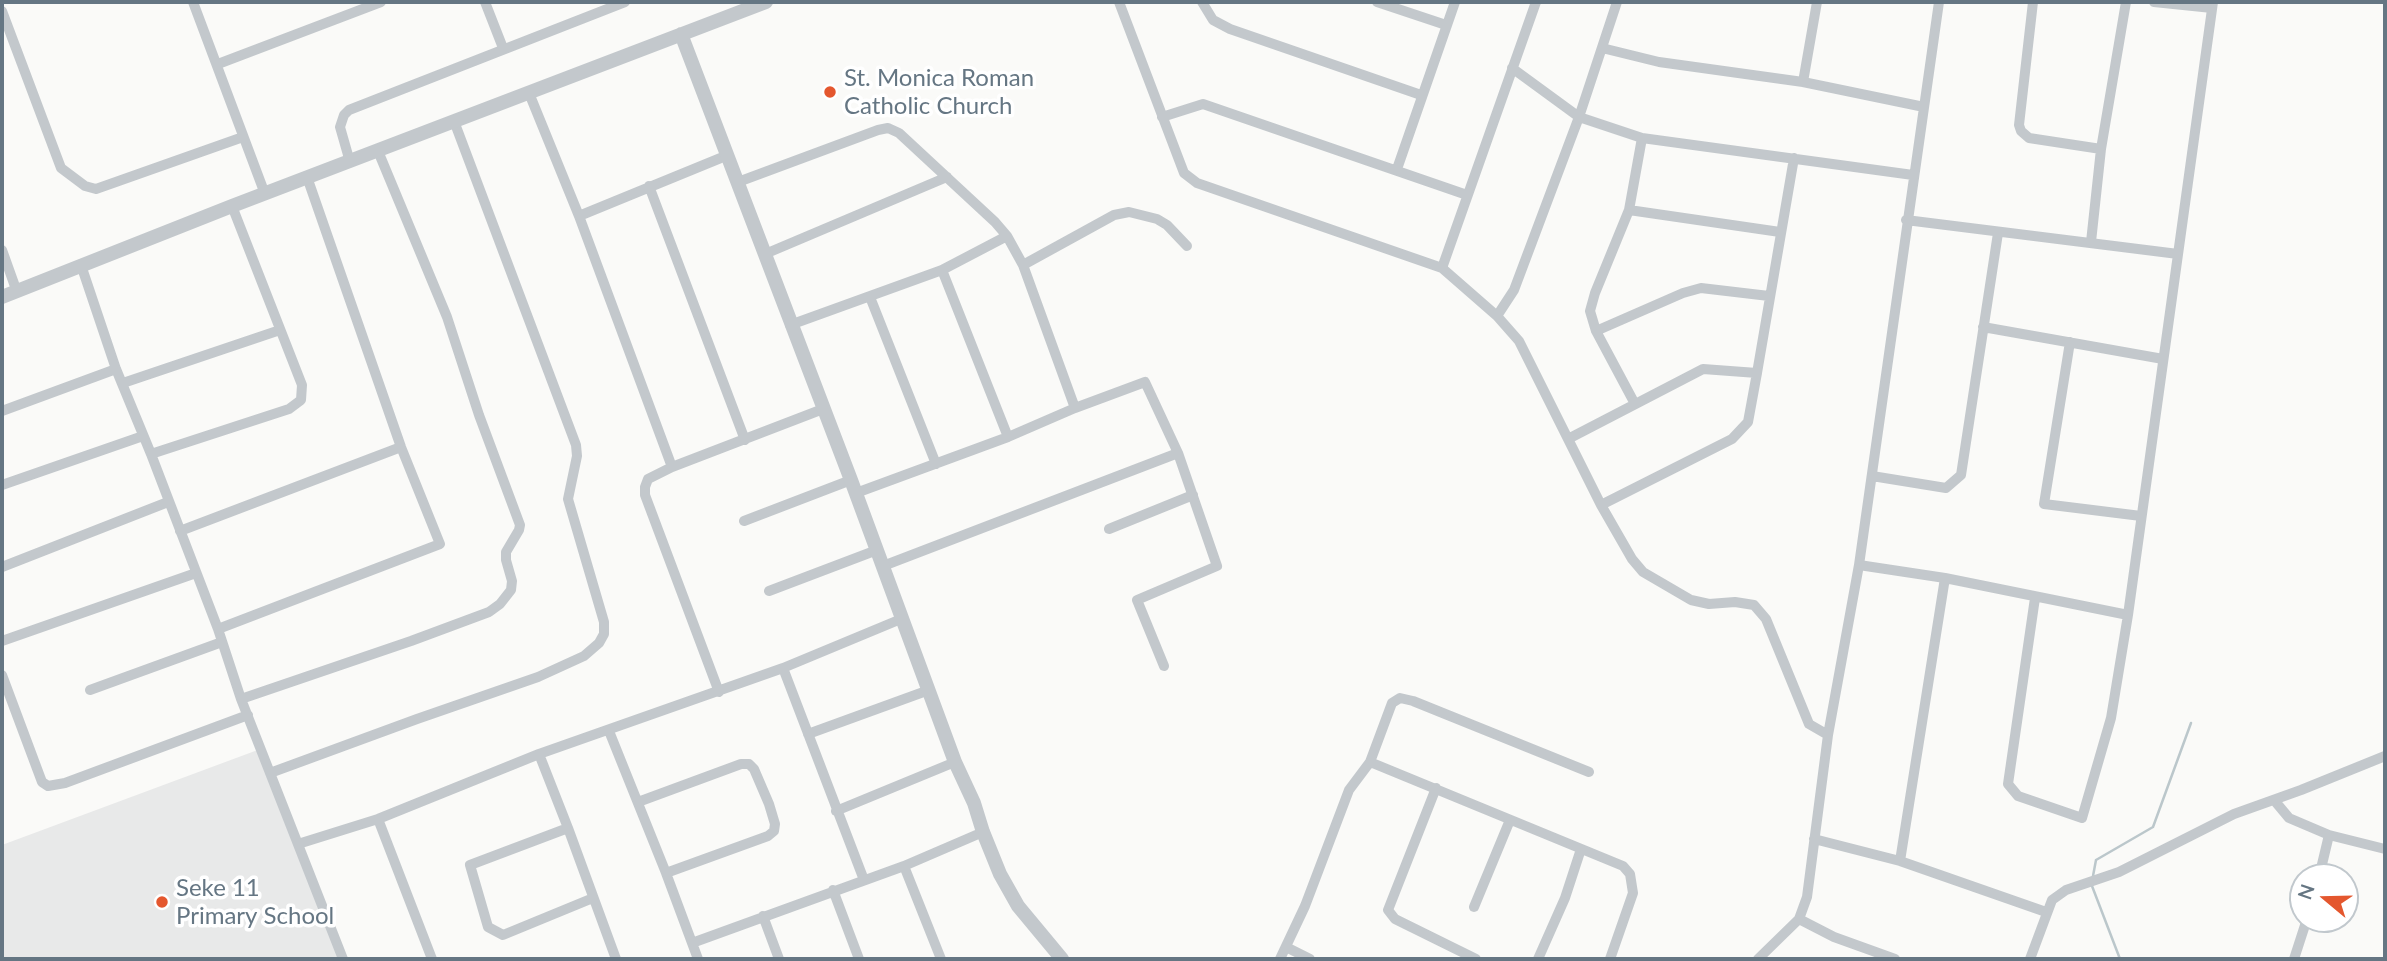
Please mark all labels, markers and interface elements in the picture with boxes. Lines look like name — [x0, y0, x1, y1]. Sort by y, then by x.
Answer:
place label: St. Monica Roman Catholic Church — [844, 64, 1034, 120]
marker: St. Monica Roman Catholic Church — [822, 84, 838, 100]
north arrow — [2289, 863, 2359, 933]
place label: Seke 11 Primary School — [176, 874, 334, 930]
text: N — [2292, 881, 2319, 902]
marker: Seke 11 Primary School — [154, 894, 170, 910]

